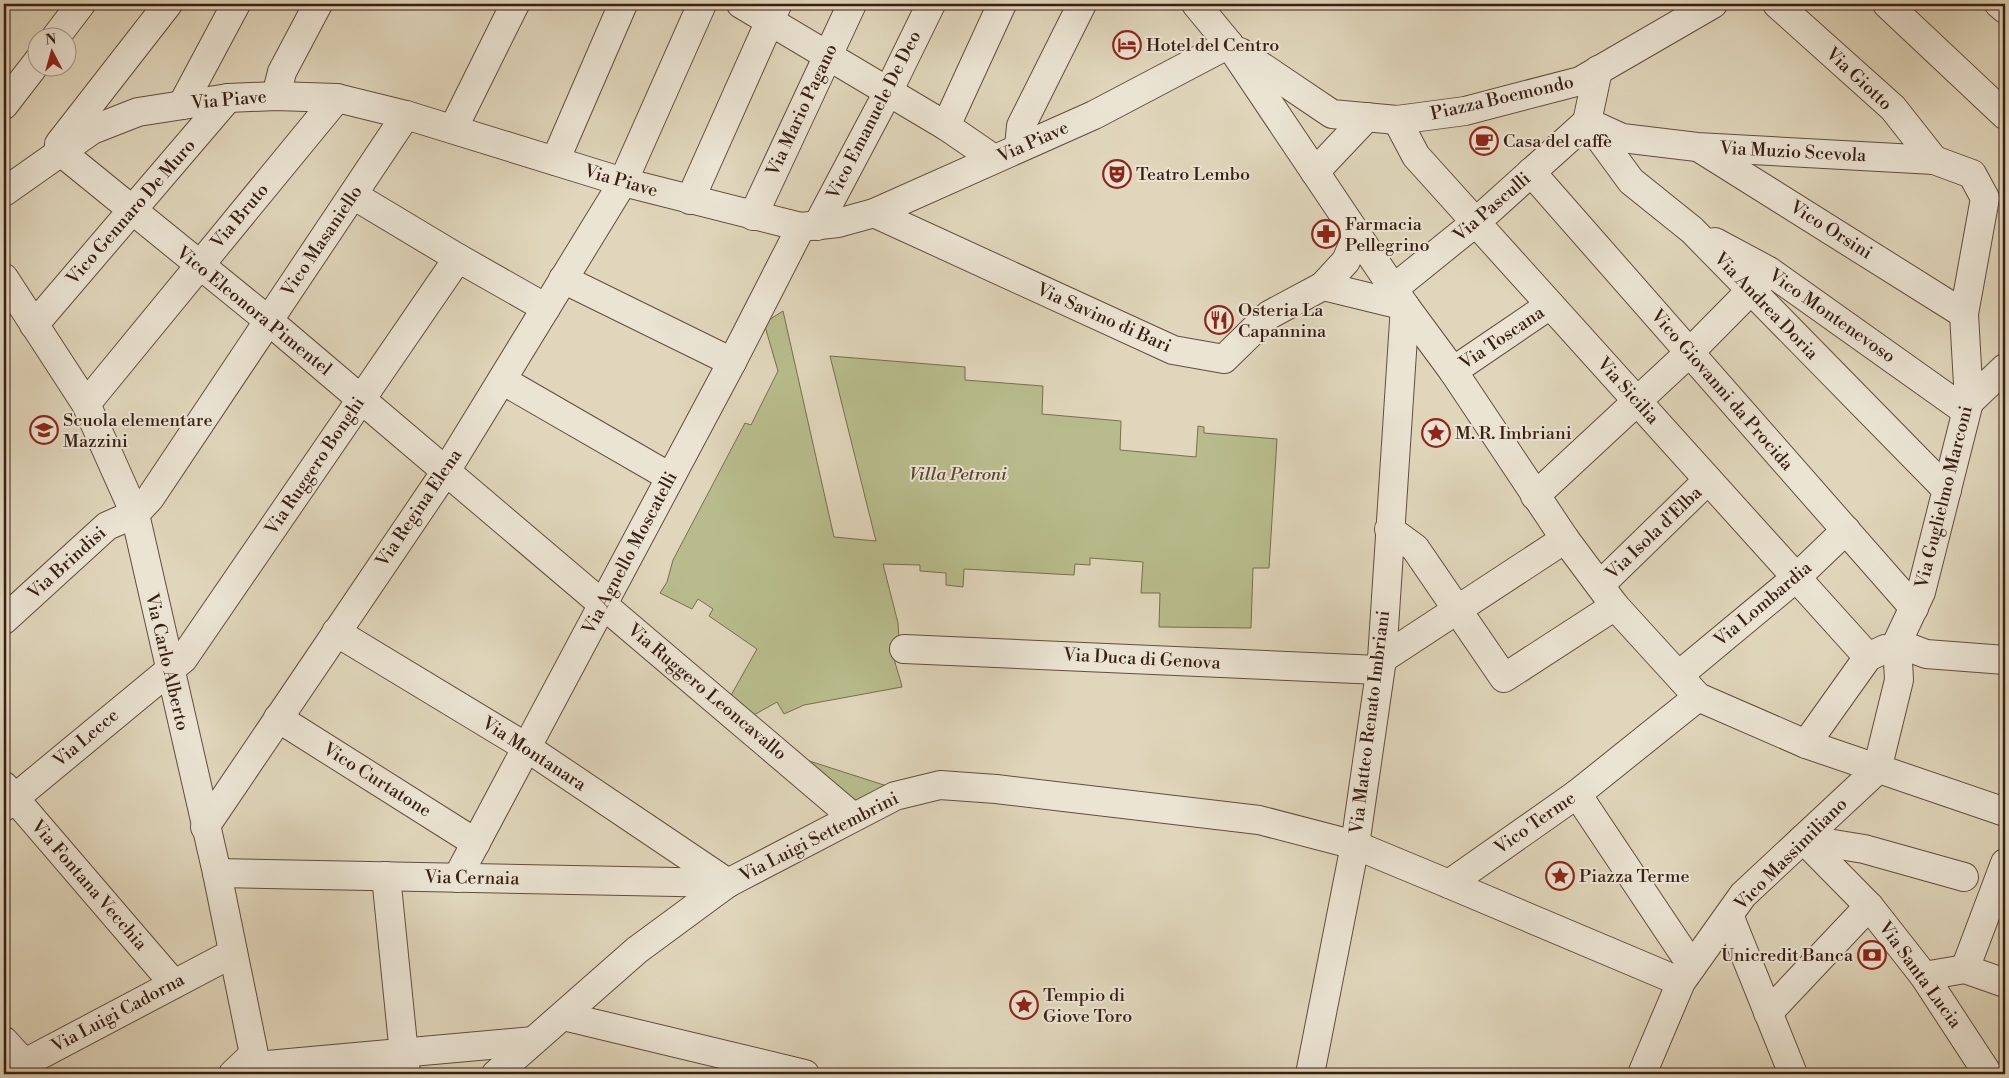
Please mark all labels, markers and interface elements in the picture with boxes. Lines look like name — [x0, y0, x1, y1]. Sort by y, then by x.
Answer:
street label: Vico Emanuele De Deo — [821, 27, 927, 204]
north arrow — [28, 28, 78, 78]
hotel icon: Hotel del Centro — [1112, 30, 1142, 60]
text: N — [44, 31, 57, 50]
place label: Hotel del Centro — [1146, 34, 1279, 57]
street label: Via Mario Pagano — [761, 40, 843, 181]
street label: Via Giotto — [1820, 42, 1897, 116]
street label: Piazza Boemondo — [1428, 70, 1576, 126]
street label: Via Piave — [189, 85, 268, 115]
street label: Via Piave — [993, 116, 1072, 168]
cafe icon: Casa del caffè — [1469, 126, 1499, 156]
place label: Casa del caffè — [1503, 130, 1612, 153]
street label: Vico Gennaro De Muro — [61, 134, 201, 290]
street label: Via Muzio Scevola — [1718, 137, 1868, 167]
street label: Via Piave — [581, 159, 661, 202]
theatre icon: Teatro Lembo — [1102, 159, 1132, 189]
place label: Teatro Lembo — [1136, 163, 1250, 186]
street label: Via Pasculli — [1448, 167, 1535, 247]
street label: Via Bruto — [205, 179, 274, 254]
street label: Vico Masaniello — [276, 181, 368, 302]
street label: Vico Orsini — [1785, 195, 1877, 264]
place label: Farmacia Pellegrino — [1345, 213, 1430, 257]
pharmacy icon: Farmacia Pellegrino — [1311, 219, 1341, 249]
street label: Vico Eleonora Pimentel — [171, 241, 337, 381]
street label: Via Andrea Doria — [1708, 247, 1824, 365]
street label: Vico Montenevoso — [1763, 263, 1900, 368]
street label: Via Savino di Bari — [1032, 278, 1175, 358]
place label: Osteria La Capannina — [1238, 299, 1327, 343]
street label: Via Toscana — [1454, 301, 1550, 375]
street label: Vico Giovanni da Procida — [1645, 304, 1799, 476]
restaurant icon: Osteria La Capannina — [1204, 305, 1234, 335]
street label: Via Sicilia — [1591, 352, 1665, 430]
street label: Via Ruggero Bonghi — [260, 392, 370, 540]
street label: Via Guglielmo Marconi — [1910, 403, 1978, 592]
place label: Scuola elementare Mazzini — [63, 409, 213, 453]
school or university icon: Scuola elementare Mazzini — [29, 415, 59, 445]
place icon: M. R. Imbriani — [1421, 418, 1451, 448]
place label: M. R. Imbriani — [1455, 422, 1572, 445]
street label: Via Regina Elena — [370, 444, 467, 572]
park label: Villa Petroni — [909, 463, 1007, 486]
street label: Via Agnello Moscatelli — [577, 468, 683, 639]
street label: Via Isola d'Elba — [1600, 481, 1708, 585]
street label: Via Brindisi — [22, 522, 111, 605]
street label: Via Lombardia — [1709, 556, 1817, 652]
street label: Via Carlo Alberto — [140, 590, 194, 733]
street label: Via Matteo Renato Imbriani — [1345, 609, 1395, 836]
street label: Via Ruggero Leoncavallo — [622, 618, 791, 765]
street label: Via Duca di Genova — [1062, 643, 1222, 675]
street label: Via Lecce — [48, 704, 124, 773]
street label: Via Montanara — [477, 711, 591, 797]
street label: Vico Curtatone — [318, 737, 435, 822]
street label: Via Luigi Settembrini — [735, 787, 902, 888]
street label: Vico Terme — [1489, 787, 1580, 860]
street label: Vico Massimiliano — [1729, 793, 1852, 916]
street label: Via Fontana Vecchia — [25, 814, 153, 956]
place icon: Piazza Terme — [1545, 861, 1575, 891]
place label: Piazza Terme — [1579, 865, 1690, 888]
street label: Via Cernaia — [423, 866, 521, 890]
street label: Via Santa Lucia — [1873, 916, 1967, 1034]
bank icon: Unicredit Banca — [1857, 940, 1887, 970]
place label: Unicredit Banca — [1721, 944, 1854, 967]
street label: Via Luigi Cadorna — [47, 968, 189, 1058]
place label: Tempio di Giove Toro — [1043, 984, 1132, 1028]
place icon: Tempio di Giove Toro — [1009, 990, 1039, 1020]

